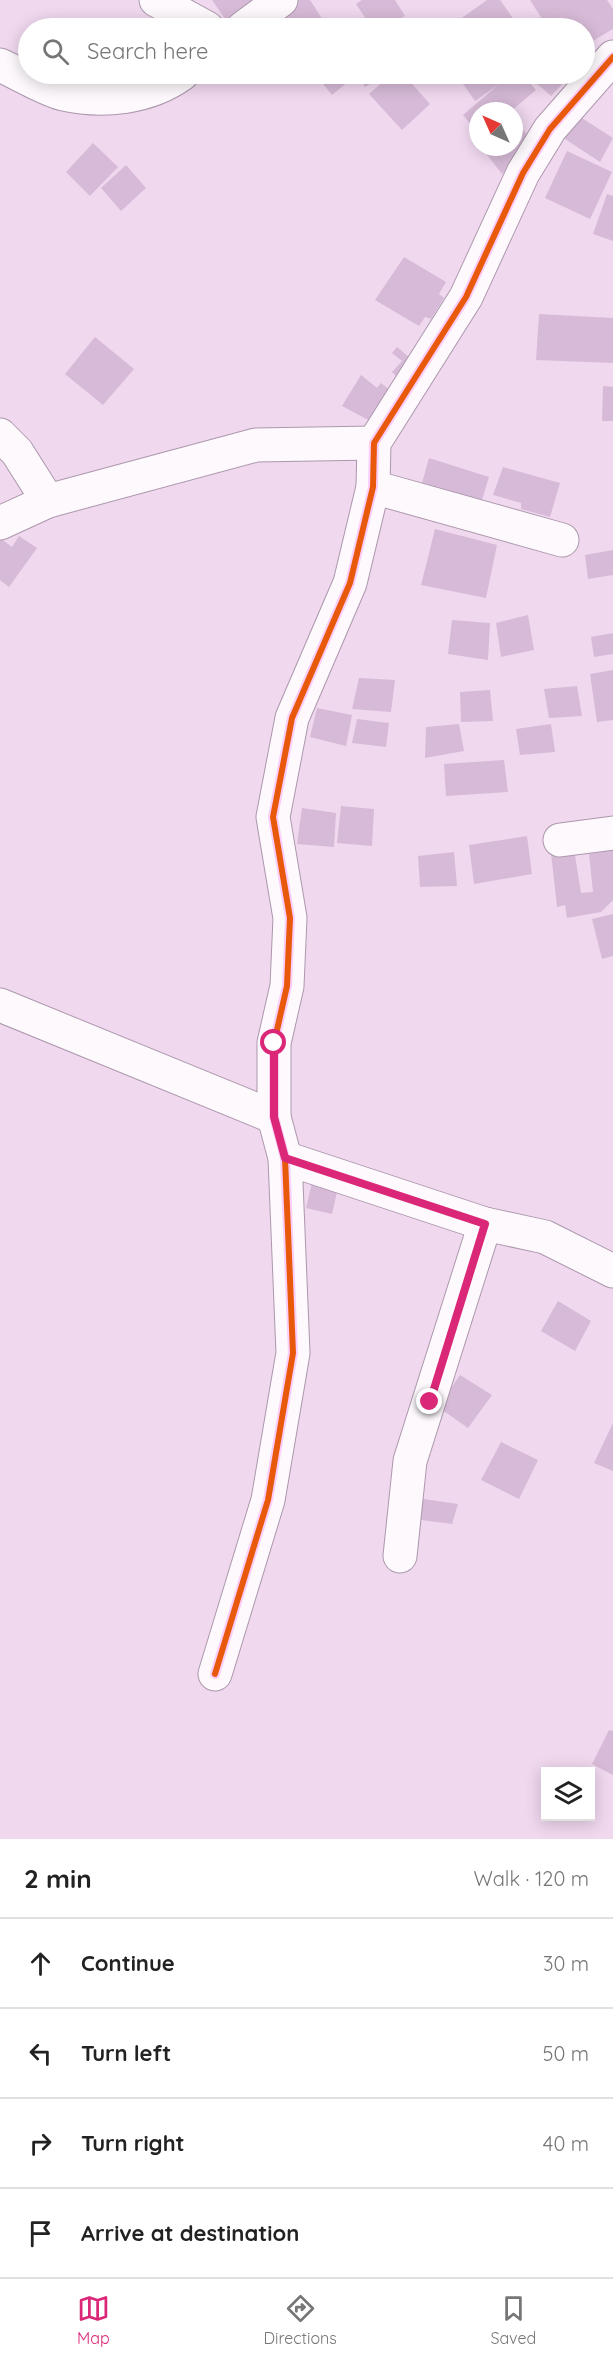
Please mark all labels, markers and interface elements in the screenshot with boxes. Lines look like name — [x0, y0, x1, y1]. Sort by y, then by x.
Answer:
search box — [18, 18, 595, 84]
icon: search — [39, 35, 72, 68]
text: Search here — [87, 37, 208, 65]
north arrow — [469, 102, 523, 156]
route start — [260, 1029, 286, 1055]
route end — [416, 1388, 442, 1414]
map controls — [541, 1767, 595, 1821]
button: layers — [541, 1767, 595, 1821]
text: 2 min — [24, 1862, 92, 1895]
text: Walk · 120 m — [474, 1866, 589, 1891]
icon: ahead — [24, 1947, 57, 1980]
text: Continue — [81, 1949, 175, 1977]
text: 30 m — [543, 1951, 589, 1976]
icon: left — [24, 2037, 57, 2070]
text: Turn left — [81, 2039, 171, 2067]
text: 50 m — [543, 2041, 589, 2066]
icon: right — [24, 2127, 57, 2160]
text: Turn right — [81, 2129, 185, 2157]
text: 40 m — [543, 2131, 589, 2156]
icon: arrive — [24, 2217, 57, 2250]
text: Arrive at destination — [81, 2219, 299, 2247]
tab: Map — [77, 2292, 110, 2348]
tab: Directions — [264, 2292, 337, 2348]
tab: Saved — [491, 2292, 536, 2348]

